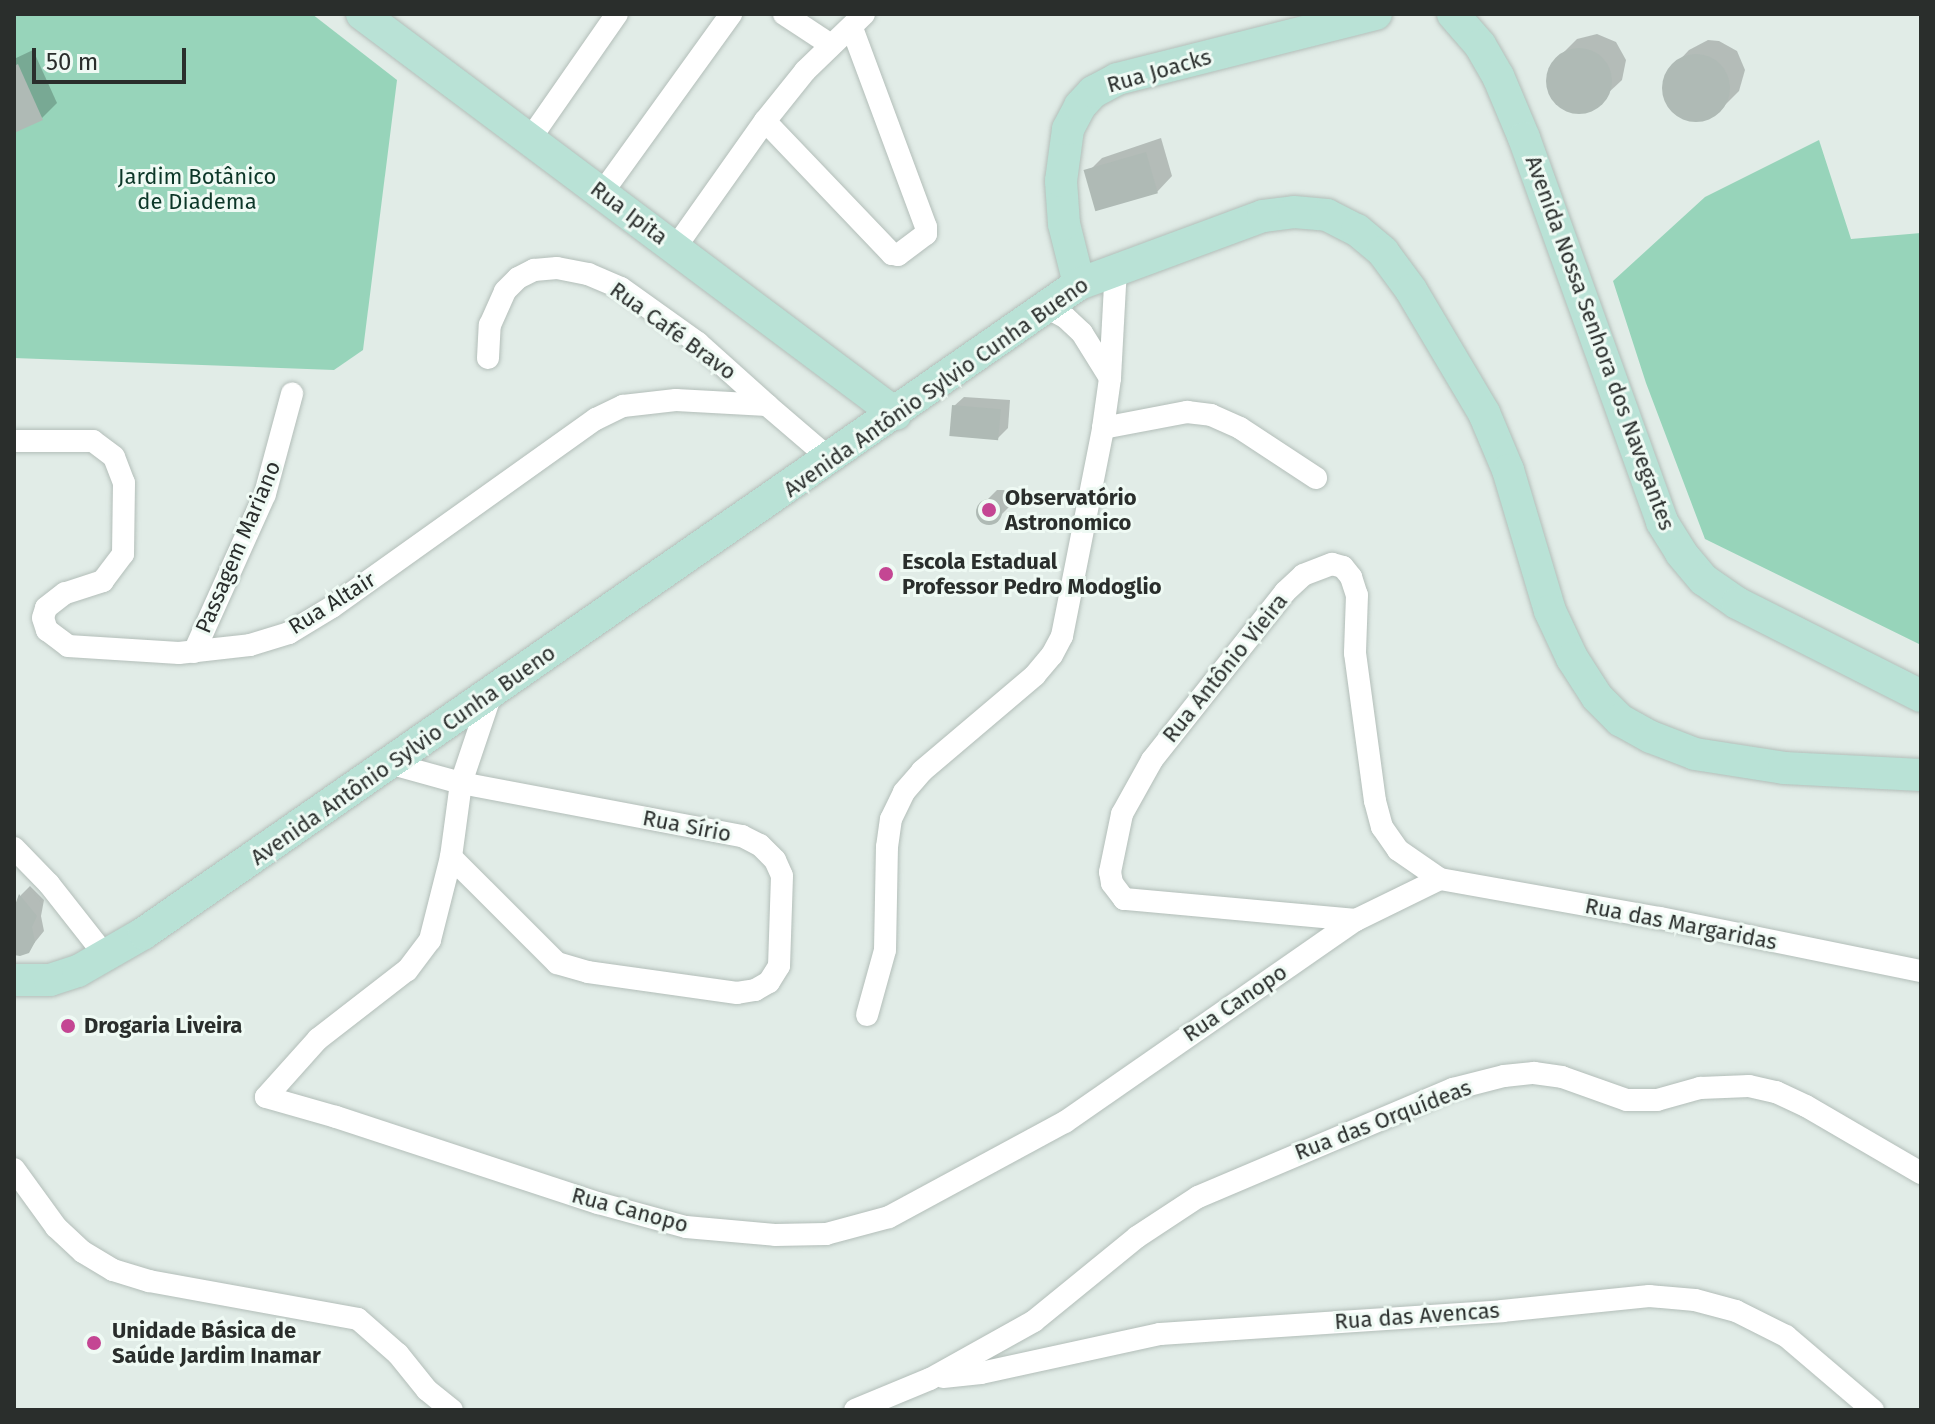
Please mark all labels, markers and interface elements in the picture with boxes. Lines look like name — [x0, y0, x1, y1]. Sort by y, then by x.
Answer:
scale bar — [36, 32, 190, 82]
street label: Rua Joacks — [1104, 44, 1214, 98]
text: 50 m — [46, 48, 98, 76]
street label: Avenida Nossa Senhora dos Navegantes — [1520, 152, 1680, 534]
park label: Jardim Botânico de Diadema — [118, 163, 276, 214]
street label: Rua Ipita — [585, 176, 673, 250]
street label: Avenida Antônio Sylvio Cunha Bueno — [779, 271, 1093, 503]
street label: Rua Café Bravo — [605, 276, 741, 386]
street label: Passagem Mariano — [190, 457, 286, 637]
place label: Observatório Astronomico — [1005, 484, 1137, 536]
marker: Observatório Astronomico — [980, 501, 998, 519]
place label: Escola Estadual Professor Pedro Modoglio — [902, 548, 1162, 600]
marker: Escola Estadual Professor Pedro Modoglio — [877, 565, 895, 583]
street label: Rua Altair — [284, 566, 380, 640]
street label: Rua Antônio Vieira — [1157, 588, 1293, 748]
street label: Avenida Antônio Sylvio Cunha Bueno — [246, 639, 560, 871]
street label: Rua Sírio — [640, 804, 734, 848]
street label: Rua das Margaridas — [1583, 892, 1779, 956]
street label: Rua Canopo — [1178, 959, 1292, 1047]
place label: Drogaria Liveira — [84, 1013, 242, 1039]
marker: Drogaria Liveira — [59, 1017, 77, 1035]
street label: Rua das Orquídeas — [1291, 1074, 1475, 1166]
street label: Rua Canopo — [569, 1182, 691, 1238]
street label: Rua das Avencas — [1334, 1297, 1500, 1335]
place label: Unidade Básica de Saúde Jardim Inamar — [112, 1317, 321, 1368]
marker: Unidade Básica de Saúde Jardim Inamar — [83, 1332, 105, 1354]

